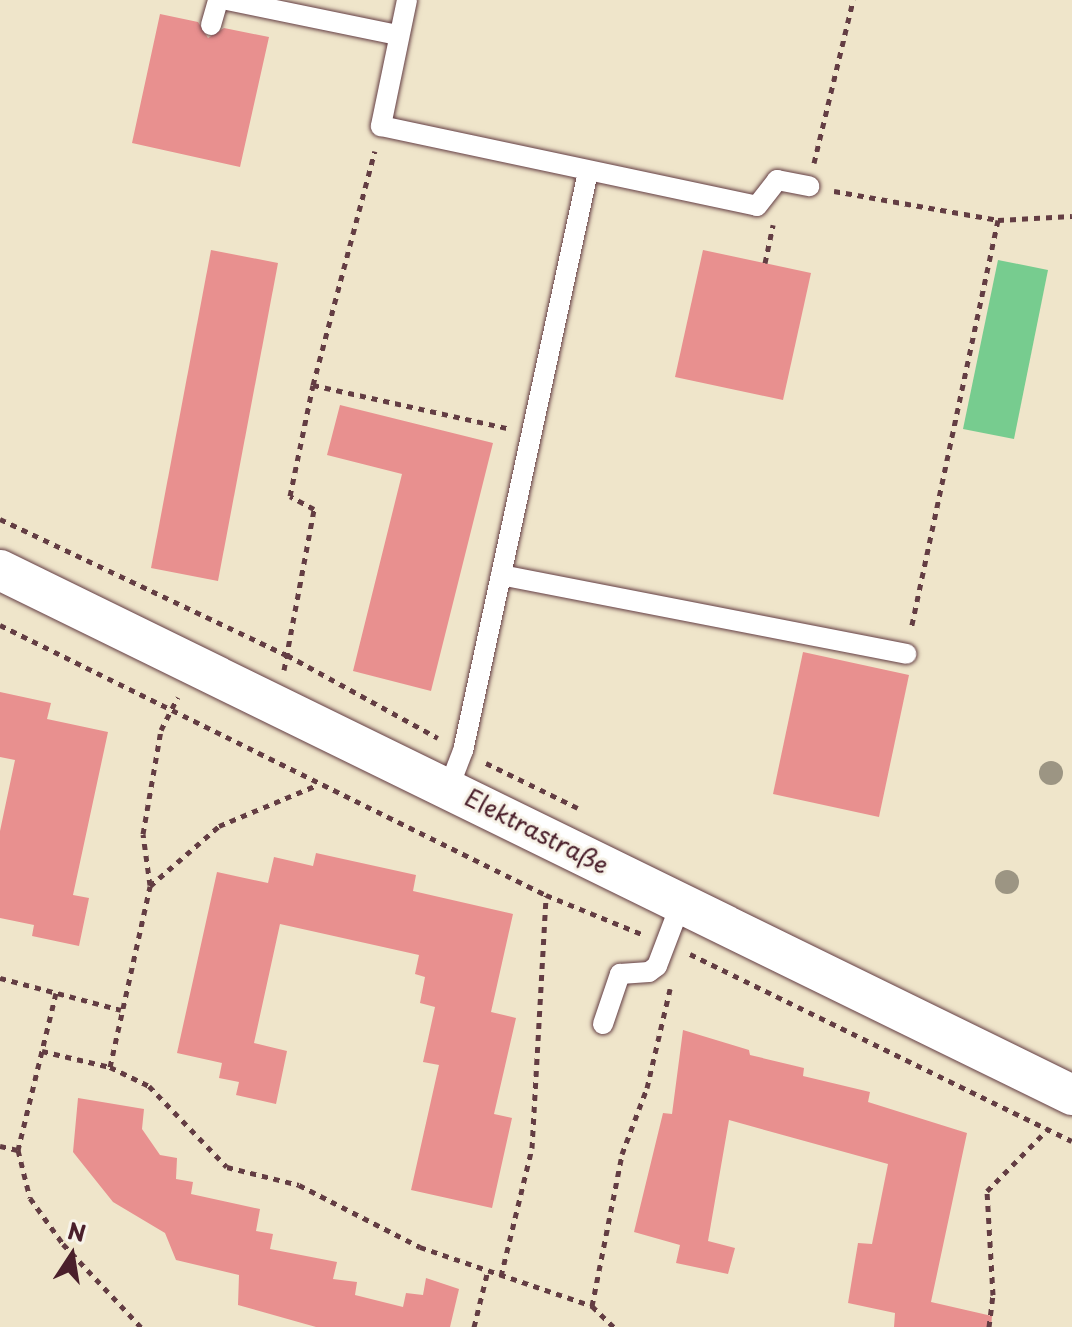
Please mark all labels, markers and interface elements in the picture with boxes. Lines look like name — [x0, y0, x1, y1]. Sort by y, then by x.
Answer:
street label: Elektrastraße — [460, 782, 614, 880]
text: N — [65, 1213, 89, 1249]
north arrow — [32, 1215, 112, 1295]

